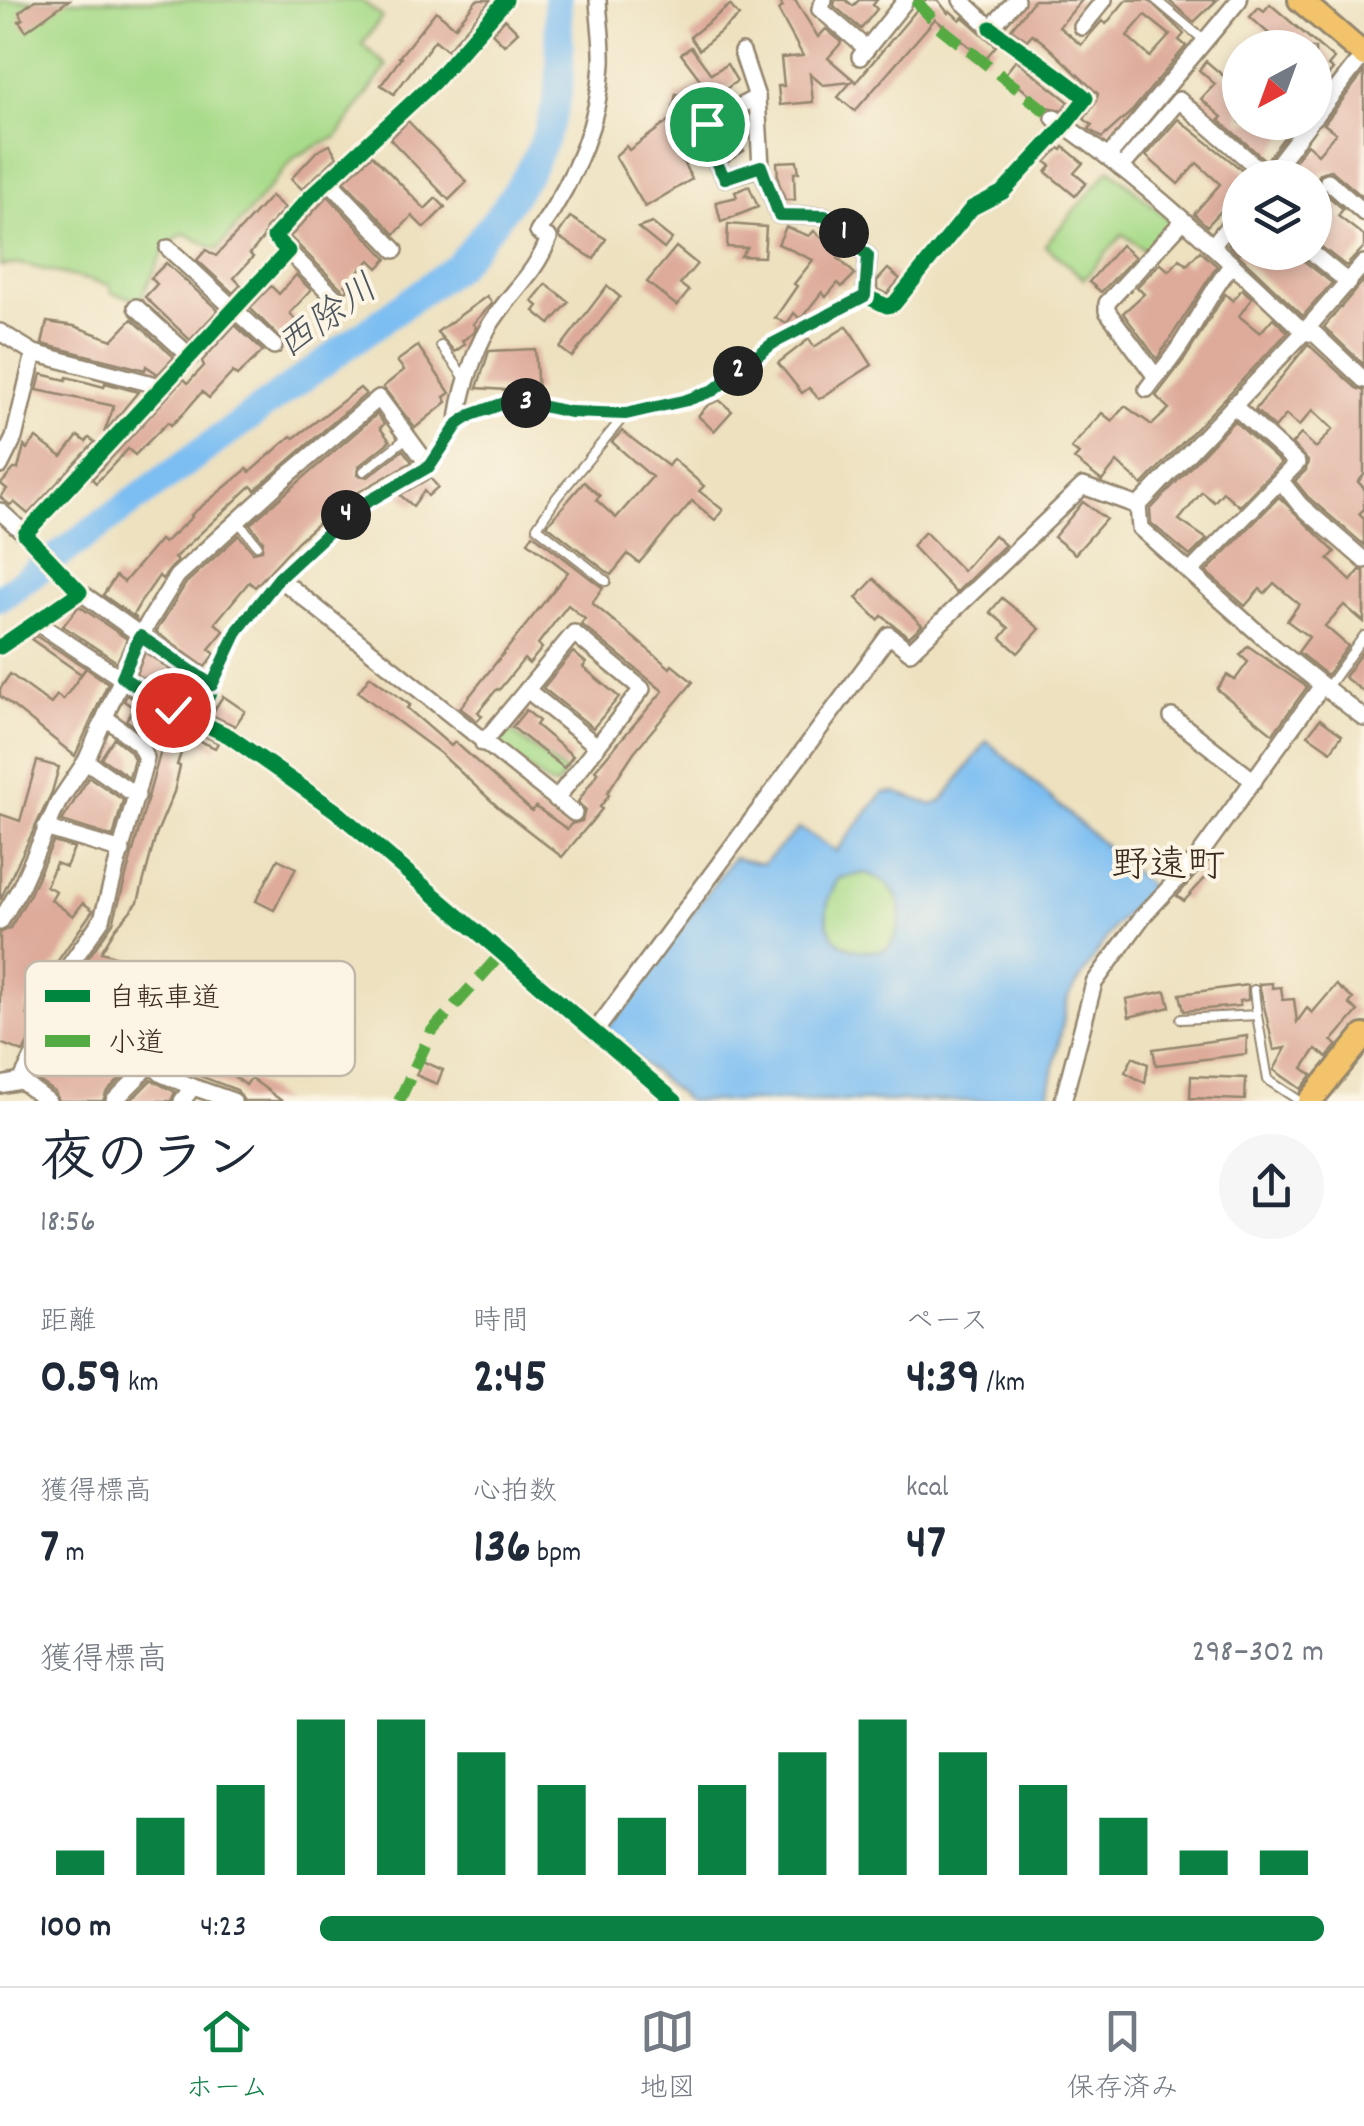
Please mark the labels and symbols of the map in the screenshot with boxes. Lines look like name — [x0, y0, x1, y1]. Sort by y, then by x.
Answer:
north arrow — [1222, 30, 1332, 140]
pin — [665, 82, 750, 167]
pin: 1 — [819, 208, 869, 258]
water label: 西除川 — [267, 264, 392, 375]
pin: 2 — [713, 346, 763, 396]
pin: 3 — [501, 378, 551, 428]
pin: 4 — [321, 490, 371, 540]
pin — [131, 668, 216, 753]
district label: 野遠町 — [1111, 841, 1225, 896]
legend — [25, 961, 355, 1076]
text: 自転車道 — [108, 981, 220, 1021]
text: 小道 — [108, 1026, 164, 1066]

